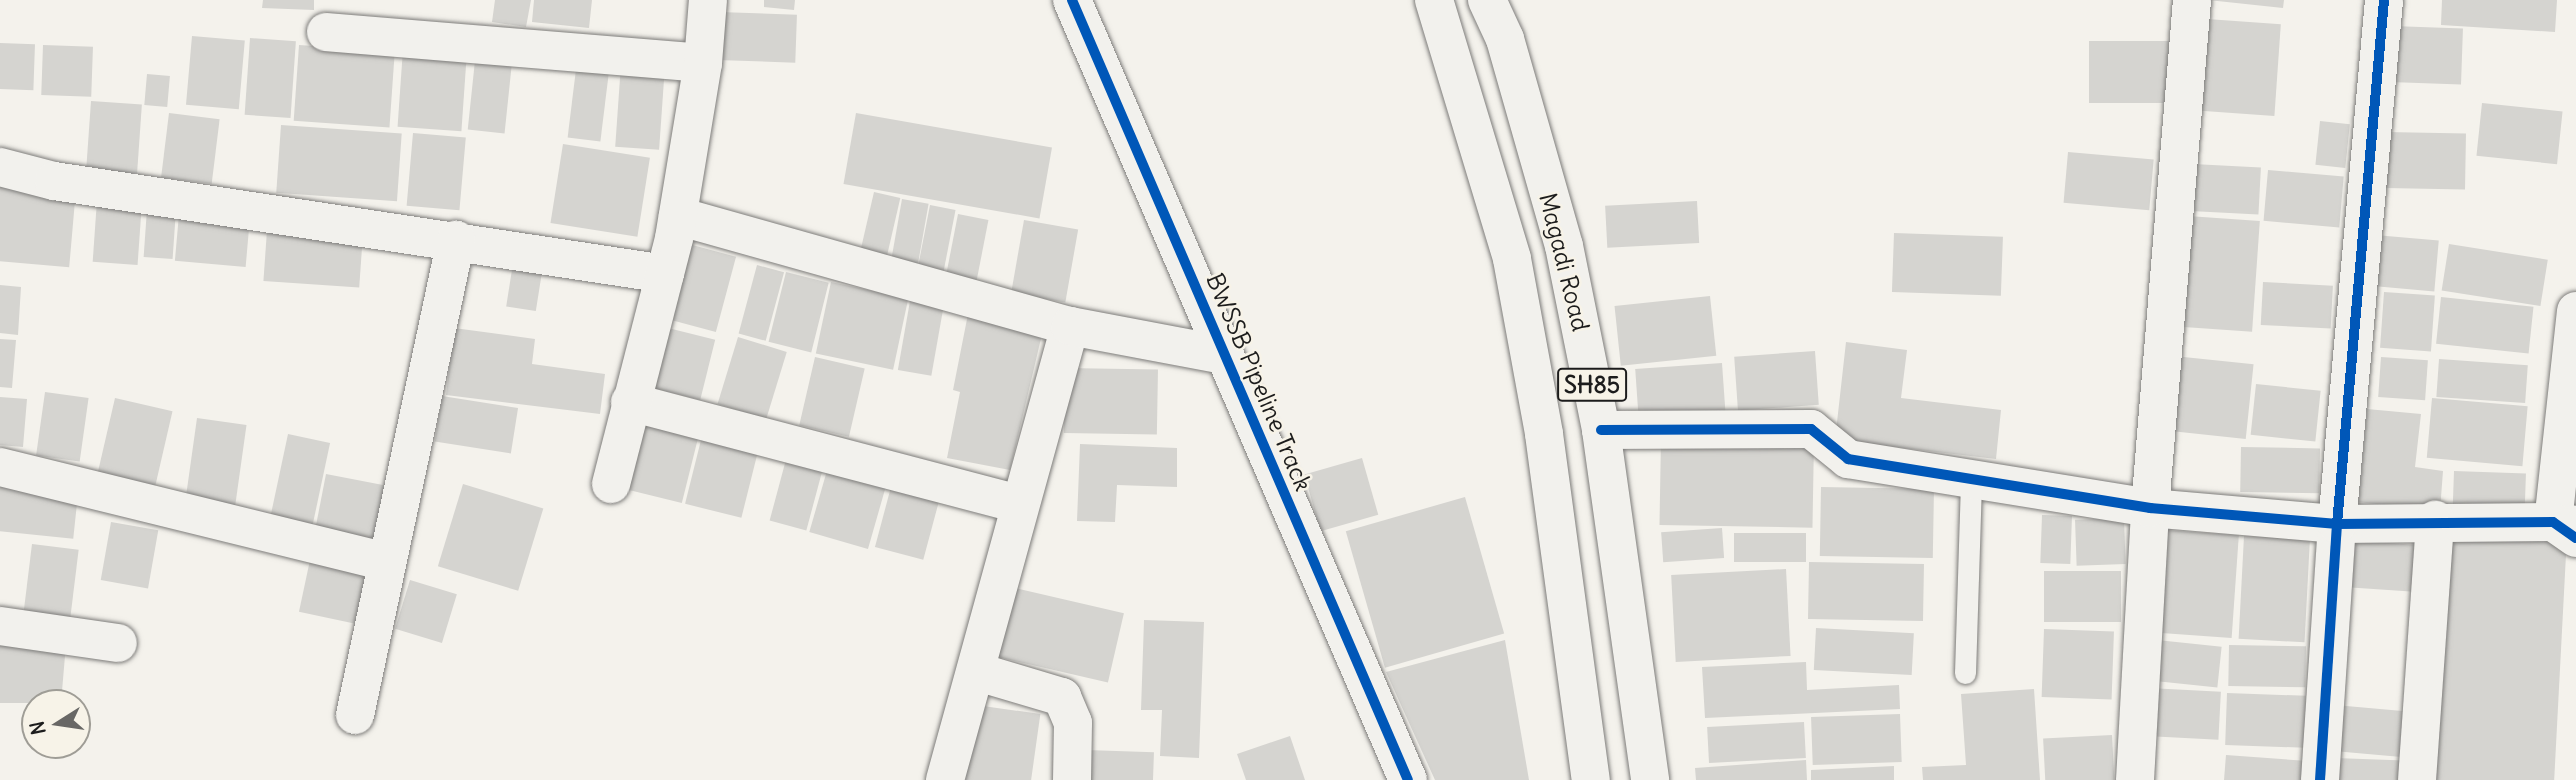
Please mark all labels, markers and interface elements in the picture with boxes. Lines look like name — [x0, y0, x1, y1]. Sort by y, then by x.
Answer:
street label: Magadi Road — [1533, 190, 1595, 334]
street label: BWSSB Pipeline Track — [1200, 269, 1318, 495]
road number: SH85 — [1557, 366, 1627, 404]
north arrow — [21, 689, 91, 759]
text: N — [24, 719, 51, 737]

